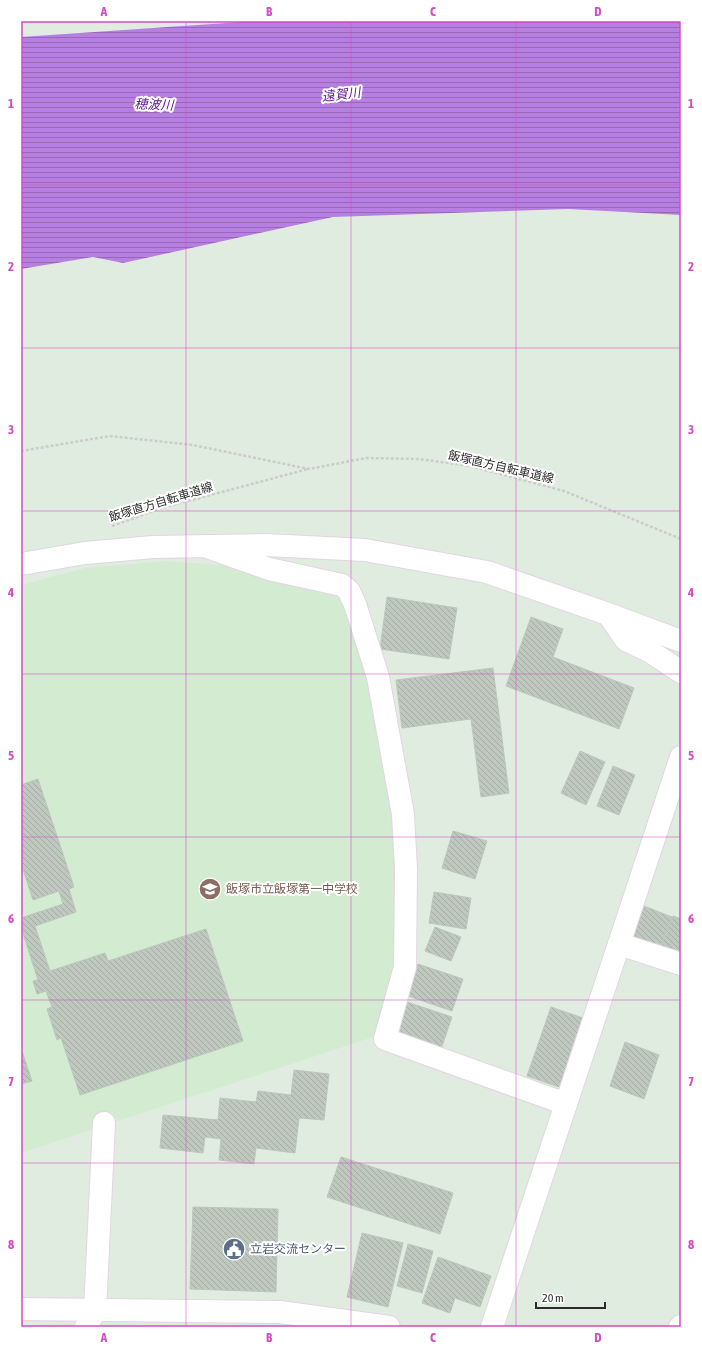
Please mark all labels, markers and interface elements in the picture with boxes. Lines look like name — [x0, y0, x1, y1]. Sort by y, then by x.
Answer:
text: A — [100, 4, 108, 19]
text: B — [266, 4, 273, 19]
text: C — [430, 4, 436, 19]
text: D — [594, 4, 602, 19]
water label: 遠賀川 — [321, 84, 363, 104]
text: 1 — [8, 96, 14, 111]
water label: 穂波川 — [134, 96, 176, 113]
text: 1 — [688, 96, 694, 111]
text: 2 — [8, 259, 14, 274]
text: 2 — [688, 259, 694, 274]
text: 3 — [8, 422, 14, 437]
text: 3 — [688, 422, 694, 437]
street label: 飯塚直方自転車道線 — [447, 448, 555, 486]
street label: 飯塚直方自転車道線 — [107, 480, 215, 524]
text: 4 — [7, 585, 14, 600]
text: 4 — [687, 585, 694, 600]
text: 5 — [8, 748, 14, 763]
text: 5 — [688, 748, 694, 763]
school or university icon: 飯塚市立飯塚第一中学校 — [197, 876, 223, 902]
place label: 飯塚市立飯塚第一中学校 — [226, 882, 358, 896]
text: 6 — [8, 911, 14, 926]
text: 6 — [688, 911, 694, 926]
text: 7 — [8, 1074, 14, 1089]
text: 7 — [688, 1074, 694, 1089]
public building icon: 立岩交流センター — [221, 1236, 247, 1262]
text: 8 — [8, 1237, 14, 1252]
text: 8 — [688, 1237, 694, 1252]
place label: 立岩交流センター — [250, 1242, 346, 1256]
scale bar — [536, 1284, 605, 1310]
text: 20 m — [542, 1291, 564, 1305]
text: A — [100, 1330, 108, 1345]
text: B — [266, 1330, 273, 1345]
text: C — [430, 1330, 436, 1345]
text: D — [594, 1330, 602, 1345]

